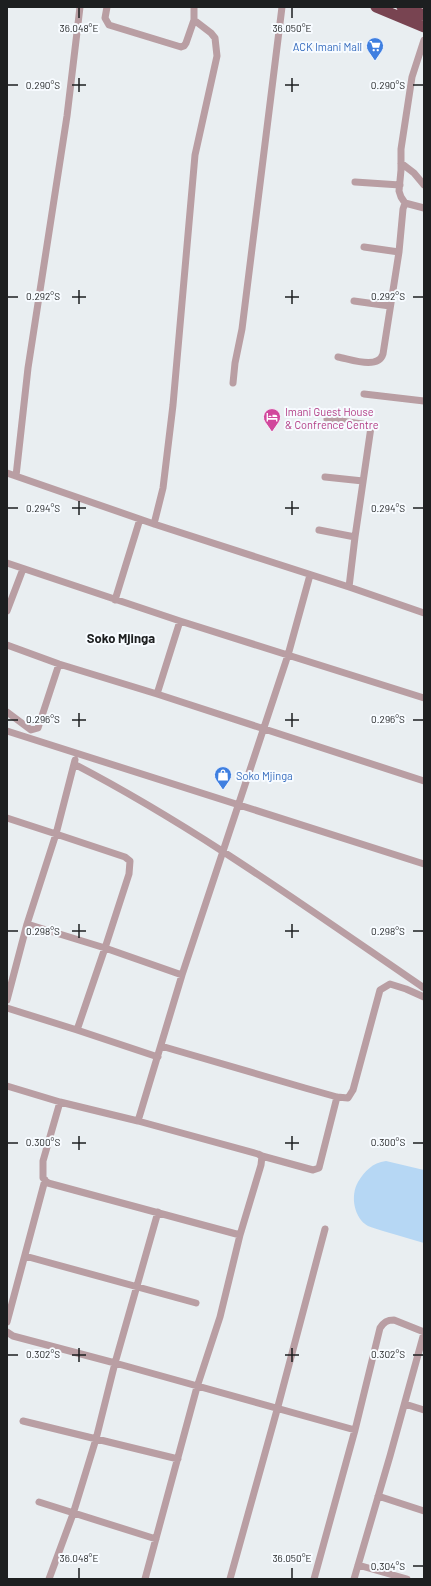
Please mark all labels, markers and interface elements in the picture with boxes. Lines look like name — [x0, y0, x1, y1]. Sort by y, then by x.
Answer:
text: 36.048°E — [60, 22, 98, 34]
text: 36.050°E — [272, 22, 312, 34]
supermarket icon: ACK Imani Mall — [365, 36, 385, 61]
place label: ACK Imani Mall — [293, 40, 362, 53]
text: 0.290°S — [26, 79, 60, 91]
text: 0.290°S — [371, 79, 405, 91]
text: 0.292°S — [26, 290, 60, 302]
text: 0.292°S — [371, 290, 405, 302]
place label: Imani Guest House & Confrence Centre — [285, 405, 379, 431]
hotel icon: Imani Guest House & Confrence Centre — [262, 407, 282, 432]
text: 0.294°S — [26, 502, 60, 514]
text: 0.294°S — [371, 502, 405, 514]
district label: Soko Mjinga — [87, 630, 155, 646]
text: 0.296°S — [26, 713, 60, 725]
text: 0.296°S — [371, 713, 405, 725]
shop icon: Soko Mjinga — [213, 765, 233, 790]
place label: Soko Mjinga — [236, 769, 293, 782]
text: 0.298°S — [26, 925, 60, 937]
text: 0.298°S — [371, 925, 405, 937]
text: 0.300°S — [26, 1136, 60, 1148]
text: 0.300°S — [371, 1136, 405, 1148]
text: 0.302°S — [26, 1348, 60, 1360]
text: 0.302°S — [371, 1348, 405, 1360]
text: 36.048°E — [60, 1552, 98, 1564]
text: 36.050°E — [272, 1552, 312, 1564]
text: 0.304°S — [371, 1560, 405, 1572]

